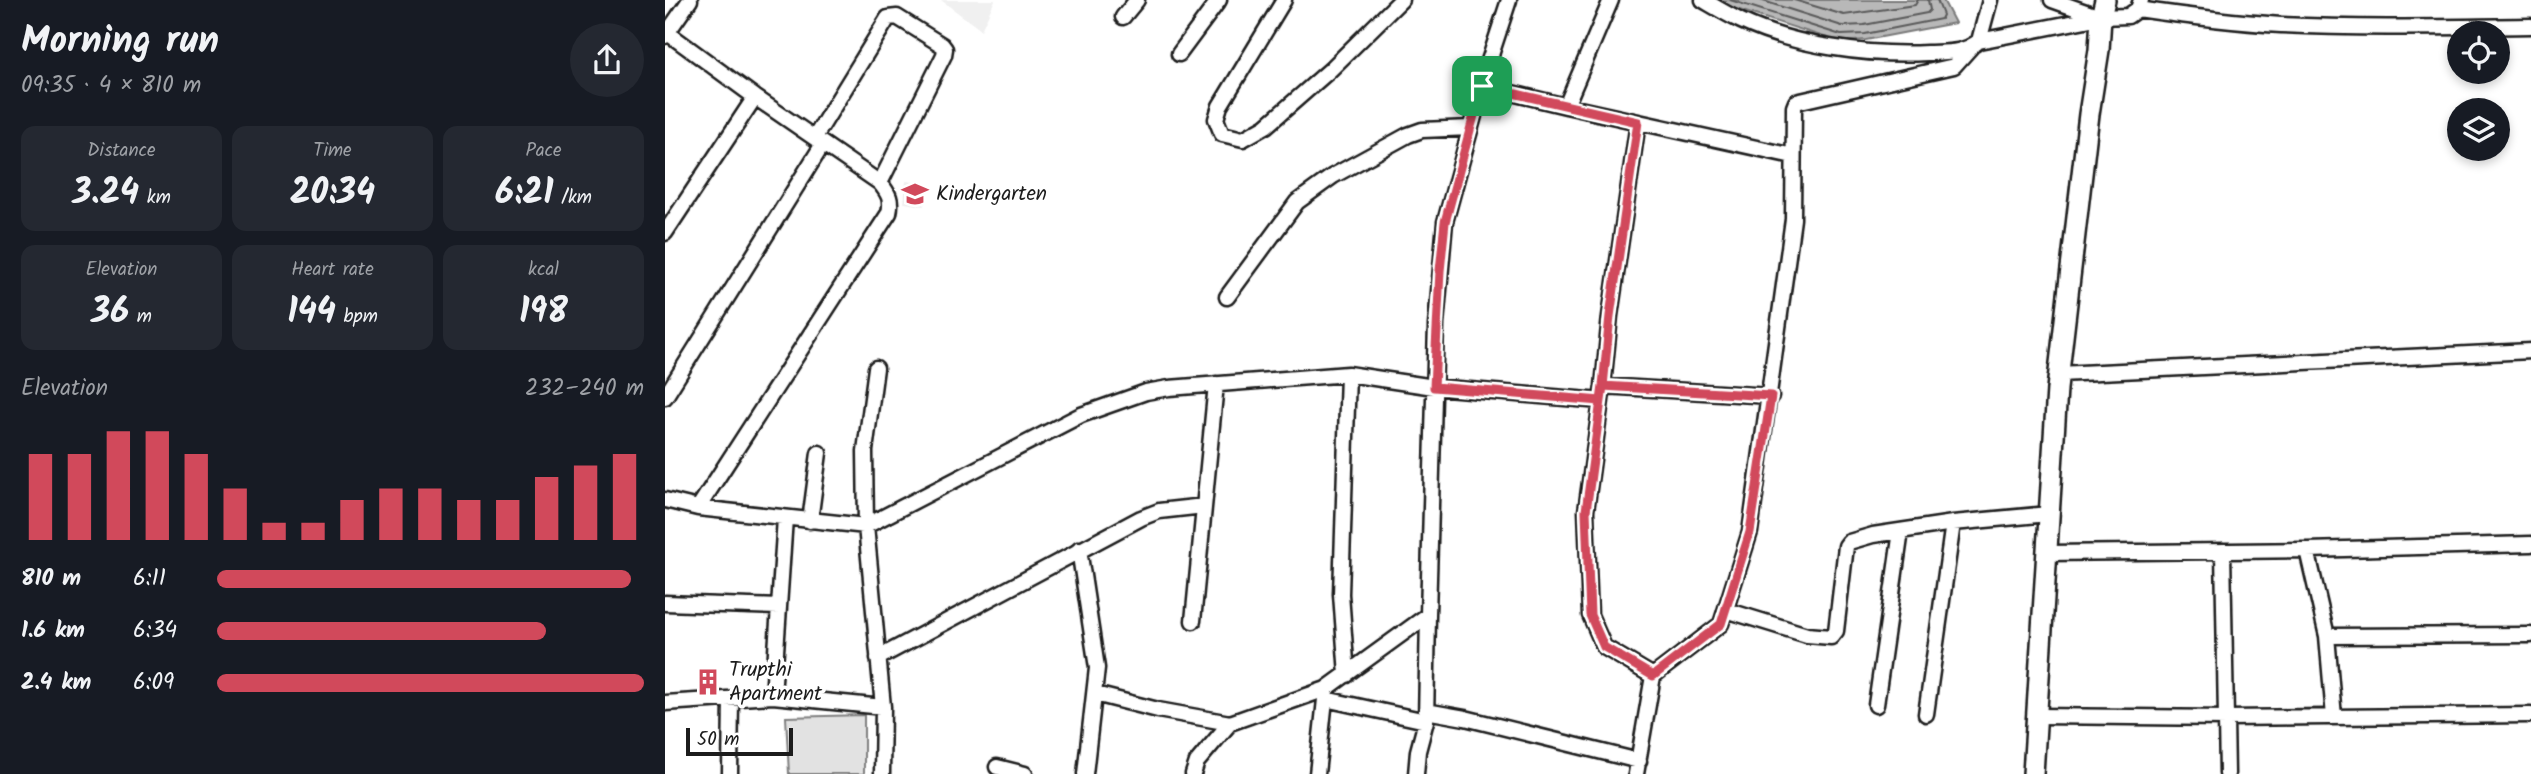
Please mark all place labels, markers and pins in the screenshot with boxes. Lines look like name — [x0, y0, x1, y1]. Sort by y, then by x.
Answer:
pin — [1452, 56, 1512, 116]
place label: Kindergarten — [936, 178, 1047, 211]
school or university icon: Kindergarten — [900, 179, 930, 209]
place label: Trupthi Apartment — [729, 654, 823, 711]
building icon: Trupthi Apartment — [693, 667, 723, 697]

